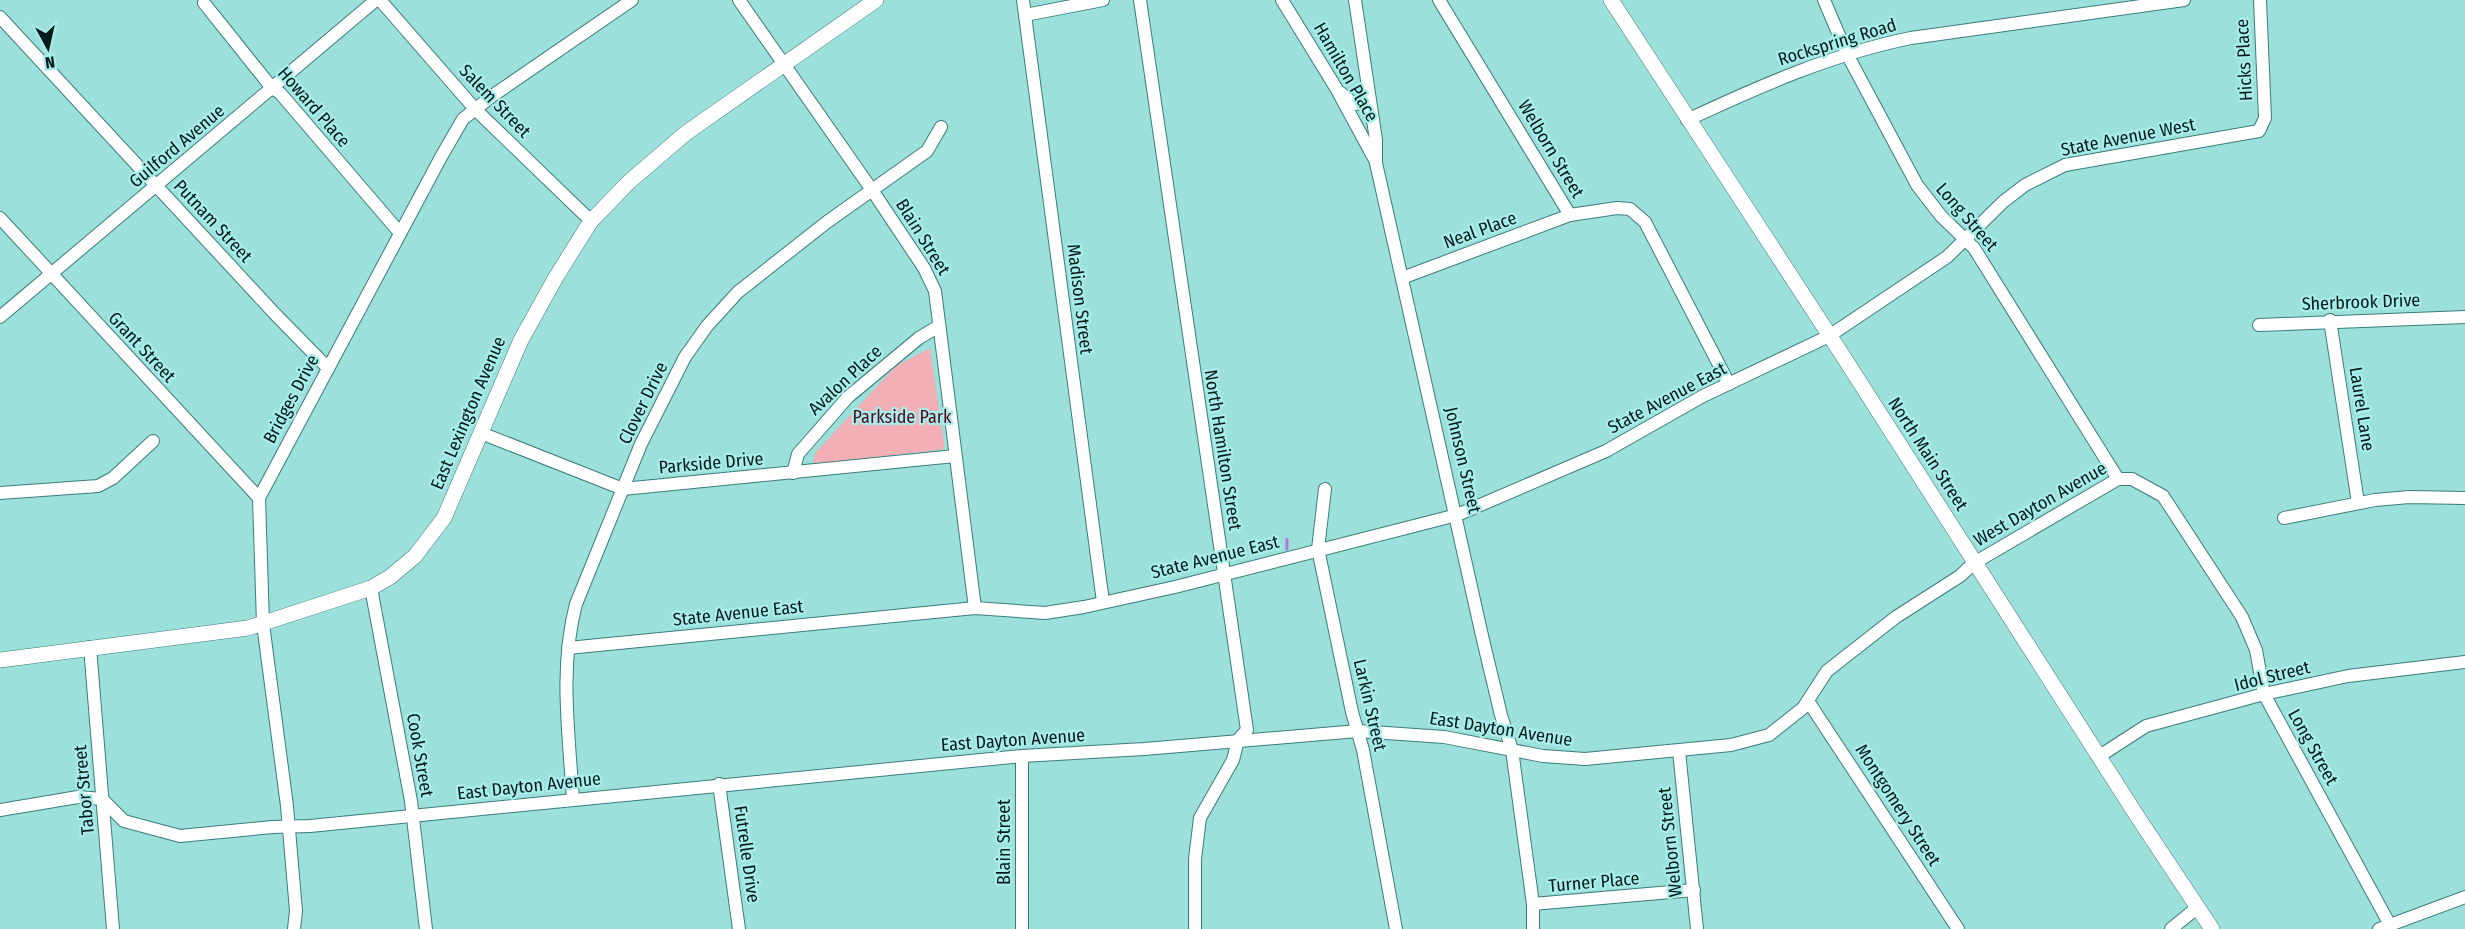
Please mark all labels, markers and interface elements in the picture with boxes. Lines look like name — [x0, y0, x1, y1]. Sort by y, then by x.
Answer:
street label: Rockspring Road — [1775, 14, 1899, 70]
north arrow — [18, 18, 78, 78]
street label: Hicks Place — [2231, 18, 2257, 102]
street label: Hamilton Place — [1309, 19, 1383, 125]
text: N — [44, 52, 56, 72]
street label: Salem Street — [455, 60, 535, 142]
street label: Howard Place — [273, 62, 355, 152]
street label: Welborn Street — [1513, 96, 1589, 202]
street label: Guilford Avenue — [125, 100, 229, 192]
street label: State Avenue West — [2059, 113, 2197, 161]
street label: Putnam Street — [169, 175, 257, 267]
street label: Long Street — [1931, 178, 2003, 256]
street label: Blain Street — [891, 195, 955, 279]
street label: Neal Place — [1440, 207, 1520, 253]
street label: Madison Street — [1062, 243, 1098, 356]
street label: Sherbrook Drive — [2301, 289, 2421, 315]
street label: Grant Street — [104, 307, 180, 387]
street label: East Lexington Avenue — [426, 333, 510, 493]
street label: Avalon Place — [804, 340, 886, 420]
street label: Bridges Drive — [258, 351, 324, 447]
street label: State Avenue East — [1604, 357, 1730, 438]
street label: Clover Drive — [614, 358, 672, 448]
street label: Laurel Lane — [2345, 365, 2380, 453]
street label: North Hamilton Street — [1199, 368, 1247, 532]
street label: North Main Street — [1883, 393, 1973, 515]
street label: Johnson Street — [1440, 405, 1486, 515]
park label: Parkside Park — [853, 406, 952, 428]
street label: Parkside Drive — [658, 447, 764, 479]
street label: West Dayton Avenue — [1970, 457, 2110, 551]
street label: State Avenue East — [1149, 530, 1281, 584]
street label: State Avenue East — [672, 595, 804, 631]
street label: Idol Street — [2232, 656, 2312, 696]
street label: Larkin Street — [1349, 657, 1391, 753]
street label: Long Street — [2283, 705, 2343, 789]
street label: East Dayton Avenue — [1428, 707, 1574, 751]
street label: Cook Street — [402, 711, 438, 799]
street label: East Dayton Avenue — [940, 724, 1086, 756]
street label: Montgomery Street — [1851, 740, 1946, 870]
street label: Tabor Street — [69, 744, 99, 836]
street label: East Dayton Avenue — [456, 767, 602, 804]
street label: Welborn Street — [1653, 786, 1687, 898]
street label: Blain Street — [993, 799, 1015, 885]
street label: Futrelle Drive — [729, 804, 765, 904]
street label: Turner Place — [1548, 867, 1640, 897]

